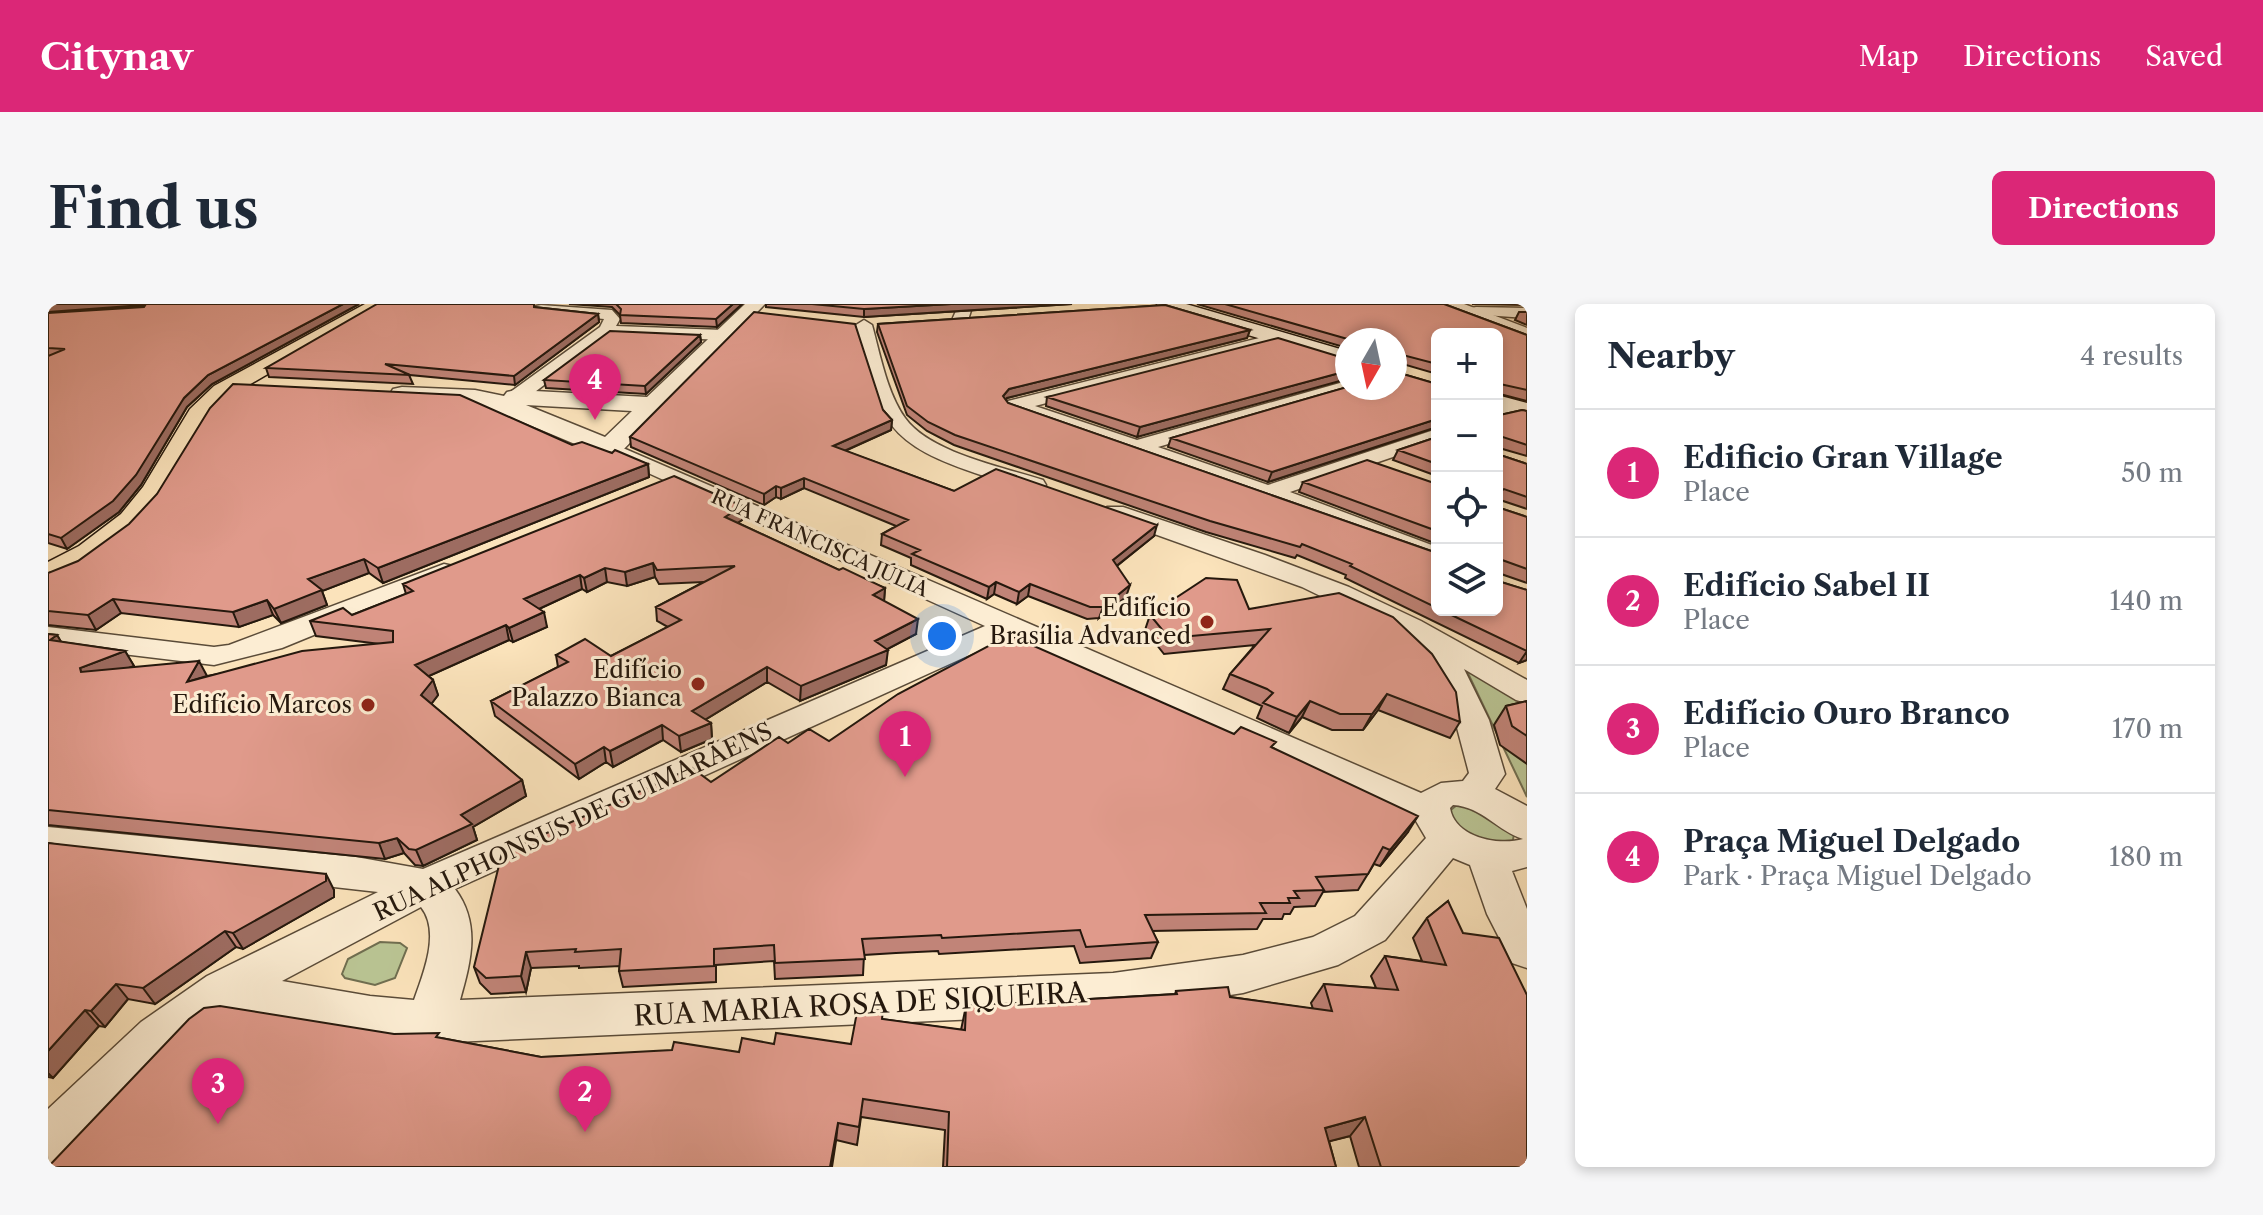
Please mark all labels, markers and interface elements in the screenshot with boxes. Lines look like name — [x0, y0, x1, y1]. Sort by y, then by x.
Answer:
text: Citynav — [40, 33, 193, 80]
text: Map — [1859, 39, 1919, 73]
text: Directions — [1963, 39, 2101, 73]
text: Saved — [2145, 39, 2223, 73]
button: Directions — [1992, 171, 2215, 245]
text: Find us — [48, 174, 259, 243]
north arrow — [1335, 328, 1407, 400]
map controls — [1431, 328, 1503, 616]
button: + — [1431, 328, 1503, 400]
text: Nearby — [1607, 335, 1735, 377]
text: 4 results — [2080, 340, 2183, 372]
pin: 4 — [569, 354, 621, 420]
button: − — [1431, 400, 1503, 472]
text: Edificio Gran Village — [1683, 439, 2003, 476]
text: 1 — [1627, 457, 1639, 489]
text: 50 m — [2121, 457, 2183, 489]
button: locate — [1431, 472, 1503, 544]
text: Place — [1683, 476, 1750, 508]
street label: RUA FRANCISCA JÚLIA — [708, 483, 934, 602]
button: layers — [1431, 544, 1503, 616]
text: Edifício Sabel II — [1683, 567, 1930, 604]
text: 2 — [1625, 585, 1641, 617]
text: 140 m — [2109, 585, 2183, 617]
place label: Edifício Brasília Advanced — [989, 593, 1191, 650]
text: Place — [1683, 604, 1750, 636]
marker: Edifício Brasília Advanced — [1198, 613, 1216, 631]
your location — [922, 616, 962, 656]
place label: Edifício Palazzo Bianca — [511, 655, 682, 712]
marker: Edifício Palazzo Bianca — [689, 675, 707, 693]
place label: Edifício Marcos — [172, 690, 352, 719]
text: Edifício Ouro Branco — [1683, 695, 2010, 732]
marker: Edifício Marcos — [359, 696, 377, 714]
pin: 1 — [879, 711, 931, 777]
text: 3 — [1626, 713, 1640, 745]
text: 170 m — [2112, 713, 2183, 745]
street label: RUA ALPHONSUS DE GUIMARÃENS — [369, 716, 777, 927]
text: Place — [1683, 732, 1750, 764]
text: Praça Miguel Delgado — [1683, 823, 2020, 860]
text: 4 — [1625, 841, 1641, 873]
text: 180 m — [2109, 841, 2183, 873]
text: Park · Praça Miguel Delgado — [1683, 860, 2032, 892]
street label: RUA MARIA ROSA DE SIQUEIRA — [632, 975, 1089, 1033]
pin: 3 — [192, 1058, 244, 1124]
pin: 2 — [559, 1066, 611, 1132]

